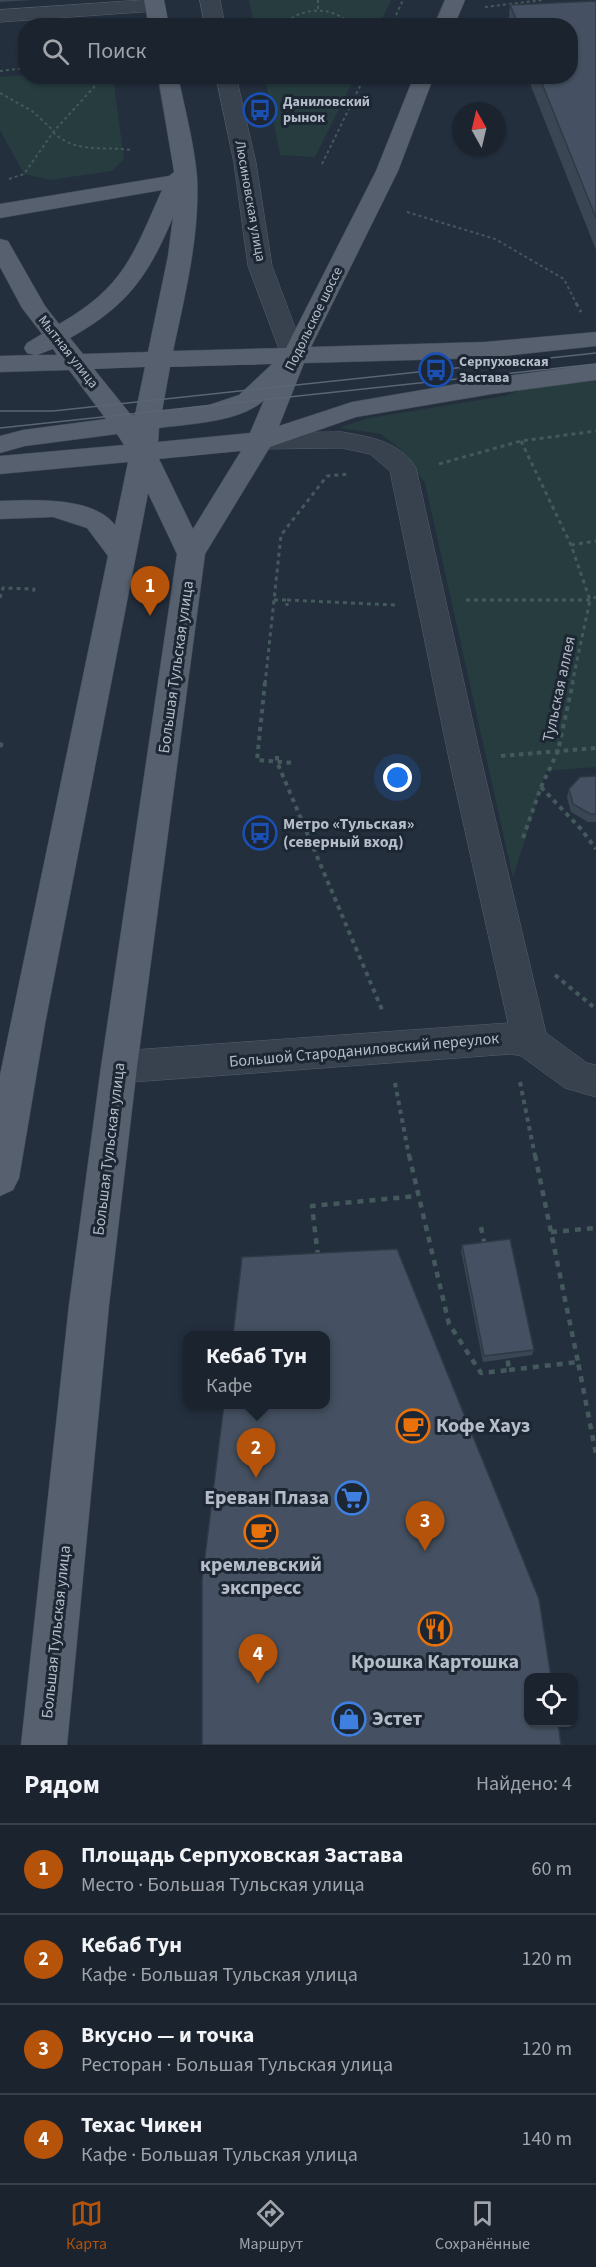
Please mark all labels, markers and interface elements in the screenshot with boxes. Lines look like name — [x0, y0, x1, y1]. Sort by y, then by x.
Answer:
search box — [18, 18, 578, 84]
icon: search — [39, 35, 72, 68]
text: Поиск — [87, 35, 146, 67]
bus stop icon: Даниловский рынок — [242, 92, 278, 128]
place label: Даниловский рынок — [283, 92, 370, 128]
north arrow — [452, 102, 506, 156]
street label: Люсиновская улица — [229, 139, 271, 263]
street label: Подольское шоссе — [280, 264, 348, 374]
street label: Мытная улица — [33, 311, 103, 393]
bus stop icon: Серпуховская Застава — [418, 352, 454, 388]
place label: Серпуховская Застава — [459, 352, 549, 388]
pin: 1 — [130, 566, 170, 616]
street label: Большая Тульская улица — [153, 579, 199, 755]
street label: Тульская аллея — [537, 634, 581, 744]
your location — [383, 763, 412, 792]
place label: Метро «Тульская» (северный вход) — [283, 813, 414, 853]
bus stop icon: Метро «Тульская» (северный вход) — [242, 815, 278, 851]
street label: Большой Староданиловский переулок — [228, 1027, 500, 1073]
street label: Большая Тульская улица — [87, 1061, 131, 1237]
popup — [183, 1331, 330, 1409]
text: Кебаб Тун — [206, 1340, 307, 1372]
text: Кафе — [206, 1372, 252, 1400]
cafe icon: Кофе Хауз — [395, 1408, 431, 1444]
place label: Кофе Хауз — [436, 1412, 530, 1440]
pin: 2 — [236, 1428, 276, 1478]
supermarket icon: Ереван Плаза — [334, 1480, 370, 1516]
place label: Ереван Плаза — [204, 1484, 329, 1512]
pin: 3 — [406, 1502, 444, 1551]
cafe icon: кремлевский экспресс — [243, 1514, 279, 1550]
street label: Большая Тульская улица — [36, 1544, 76, 1720]
place label: кремлевский экспресс — [200, 1551, 322, 1602]
restaurant icon: Крошка Картошка — [417, 1611, 453, 1647]
pin: 4 — [238, 1634, 278, 1684]
place label: Крошка Картошка — [351, 1648, 519, 1676]
map controls — [524, 1673, 578, 1727]
button: locate — [524, 1673, 578, 1727]
shop icon: Эстет — [331, 1701, 367, 1737]
place label: Эстет — [372, 1705, 422, 1733]
text: Рядом — [24, 1766, 100, 1803]
text: Найдено: 4 — [476, 1770, 572, 1798]
text: Площадь Серпуховская Застава — [81, 1839, 403, 1871]
text: 1 — [38, 1855, 49, 1883]
text: 60 m — [532, 1855, 572, 1883]
text: Место · Большая Тульская улица — [81, 1871, 365, 1899]
text: Кебаб Тун — [81, 1929, 182, 1961]
text: 2 — [38, 1945, 49, 1973]
text: 120 m — [522, 1945, 572, 1973]
text: Кафе · Большая Тульская улица — [81, 1961, 358, 1989]
text: Вкусно — и точка — [81, 2019, 254, 2051]
text: 3 — [38, 2035, 49, 2063]
text: 120 m — [522, 2035, 572, 2063]
text: Ресторан · Большая Тульская улица — [81, 2051, 393, 2079]
text: Техас Чикен — [81, 2109, 202, 2141]
text: 4 — [38, 2125, 49, 2153]
text: 140 m — [522, 2125, 572, 2153]
text: Кафе · Большая Тульская улица — [81, 2141, 358, 2169]
tab: Карта — [66, 2197, 107, 2255]
tab: Маршрут — [239, 2197, 303, 2255]
tab: Сохранённые — [435, 2197, 530, 2255]

